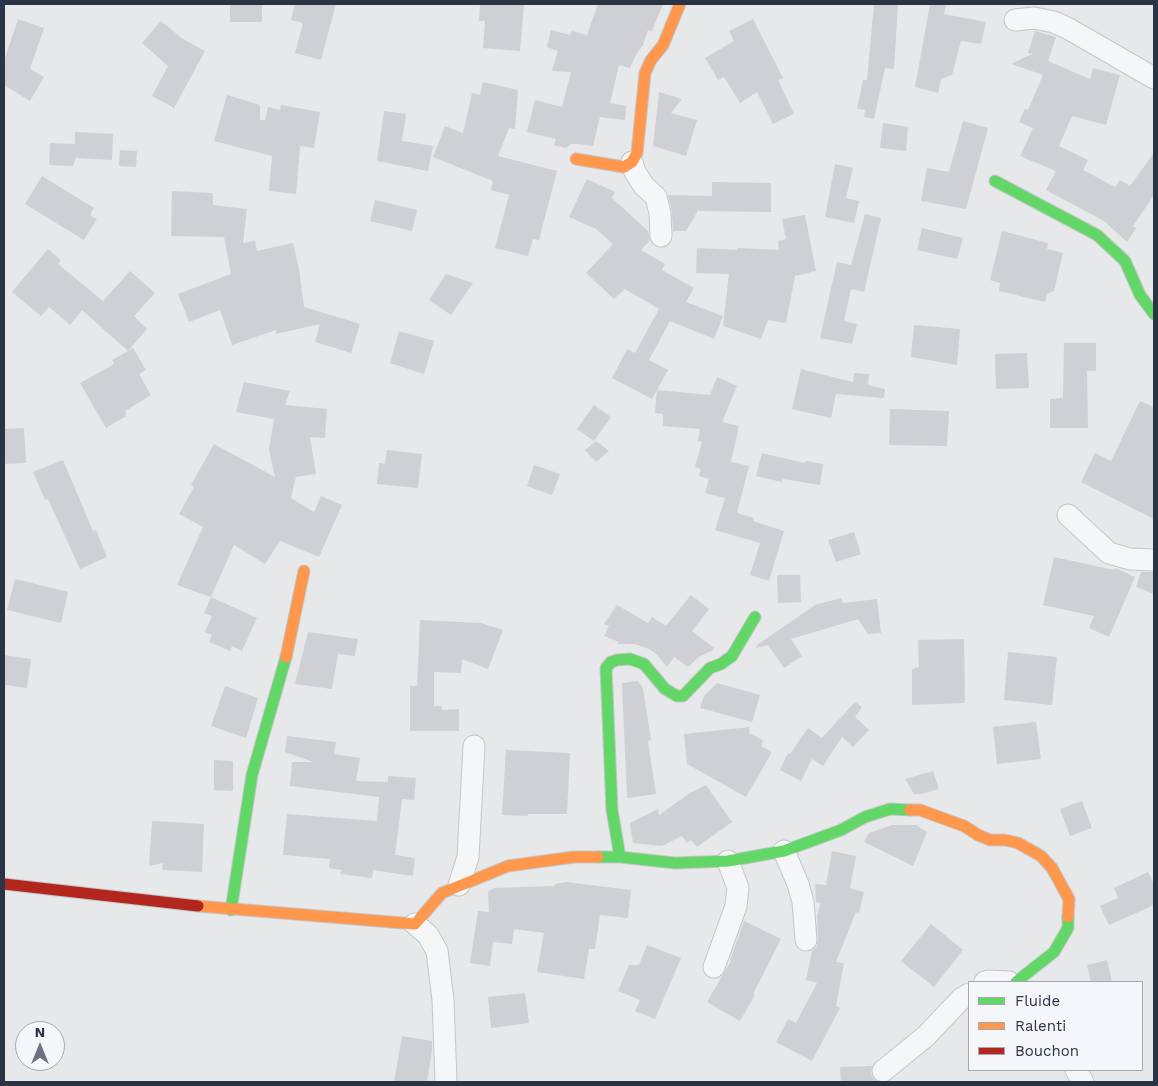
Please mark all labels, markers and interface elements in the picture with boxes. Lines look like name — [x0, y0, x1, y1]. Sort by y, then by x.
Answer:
legend — [968, 981, 1143, 1071]
text: Fluide — [1015, 992, 1060, 1010]
text: Ralenti — [1015, 1017, 1066, 1035]
north arrow — [15, 1021, 65, 1071]
text: N — [35, 1024, 45, 1040]
text: Bouchon — [1015, 1042, 1079, 1060]

